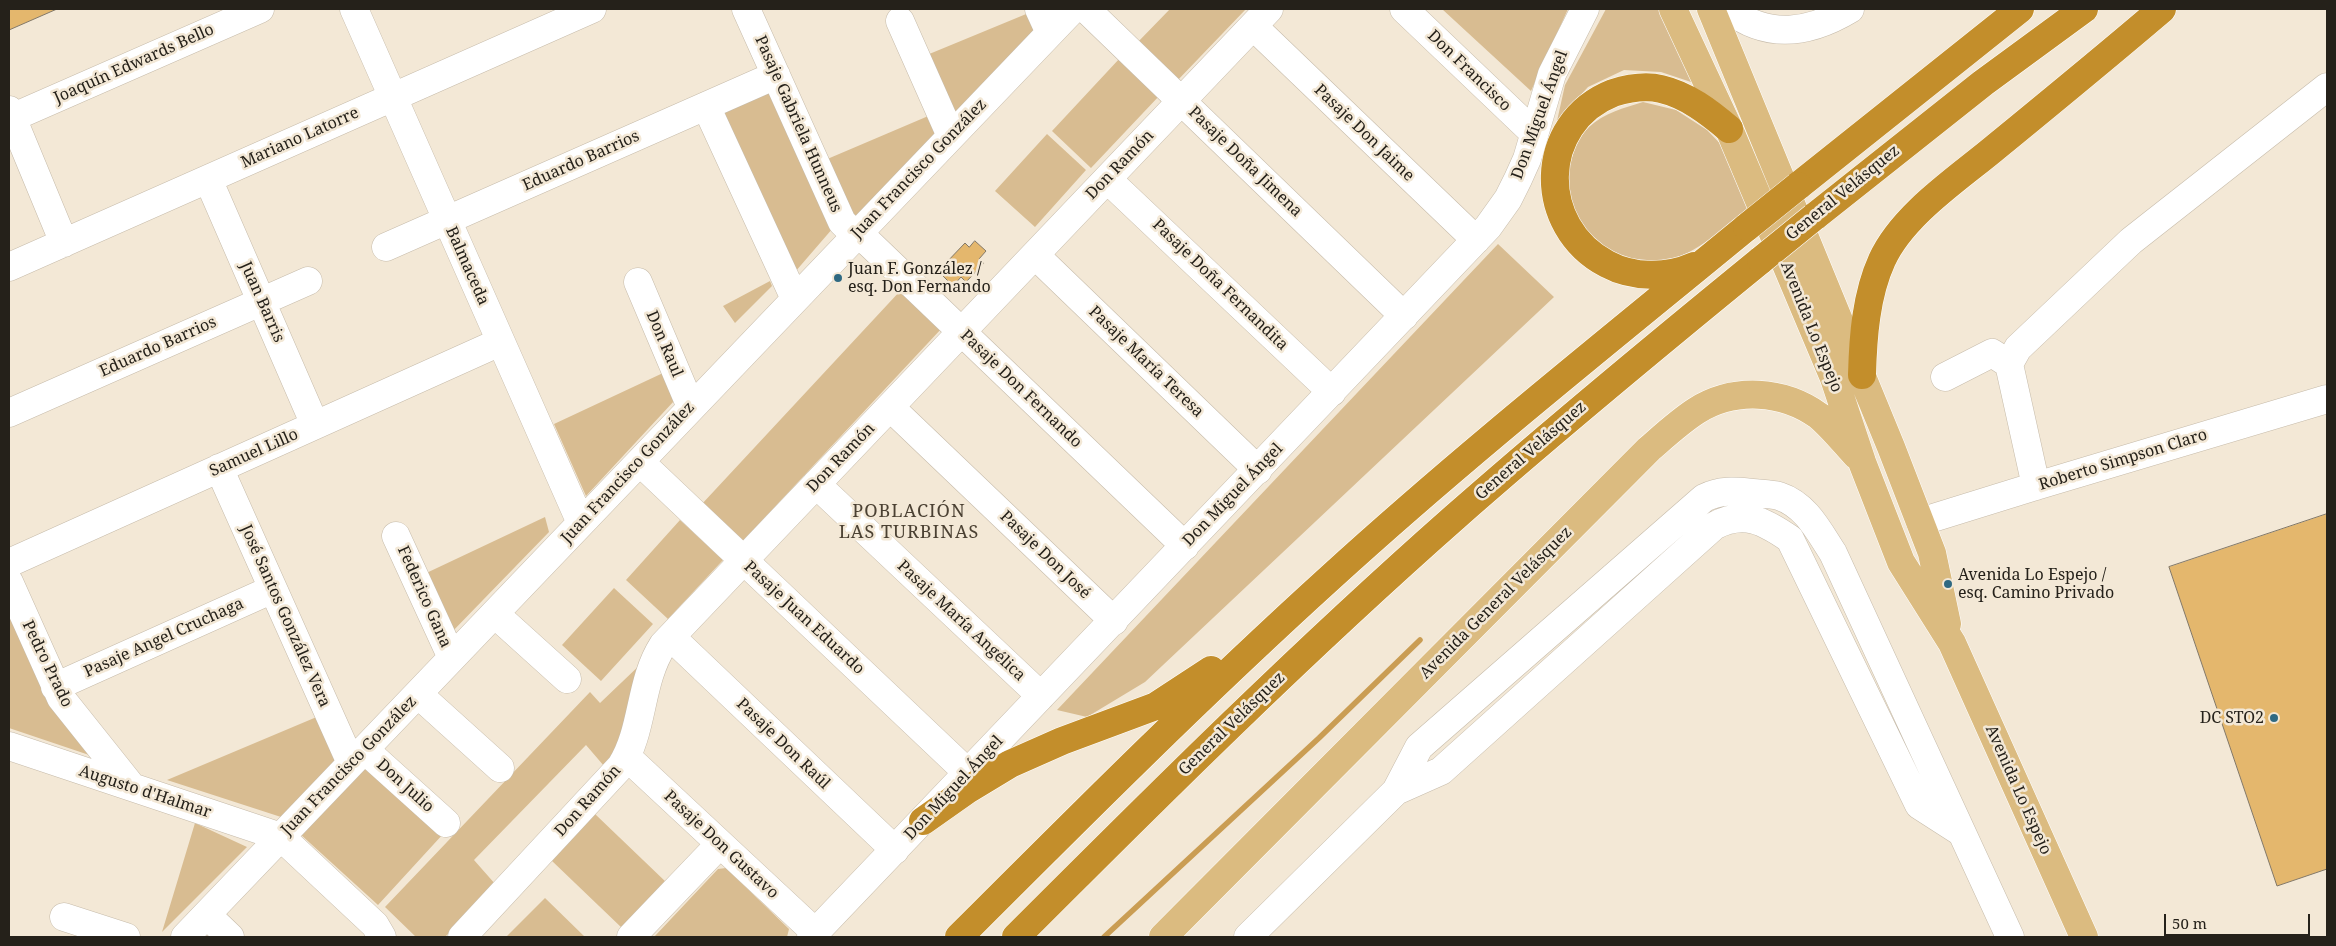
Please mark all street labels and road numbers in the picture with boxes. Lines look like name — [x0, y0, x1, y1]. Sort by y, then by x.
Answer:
street label: Joaquín Edwards Bello — [51, 20, 217, 108]
street label: Don Francisco — [1423, 26, 1515, 116]
street label: Pasaje Gabriela Hunneus — [750, 33, 846, 215]
street label: Don Miguel Ángel — [1508, 48, 1572, 182]
street label: Pasaje Don Jaime — [1310, 80, 1418, 186]
street label: Juan Francisco González — [847, 95, 991, 243]
street label: Mariano Latorre — [238, 103, 362, 173]
street label: Pasaje Doña Jimena — [1184, 103, 1306, 221]
street label: Don Ramón — [1082, 126, 1158, 204]
street label: Eduardo Barrios — [520, 127, 642, 195]
street label: General Velásquez — [1782, 141, 1904, 245]
street label: Pasaje Doña Fernandita — [1148, 215, 1292, 355]
street label: Balmaceda — [441, 224, 493, 308]
street label: Juan Barris — [236, 259, 288, 345]
street label: Avenida Lo Espejo — [1776, 259, 1846, 395]
street label: Pasaje María Teresa — [1085, 302, 1207, 422]
street label: Don Raul — [641, 308, 687, 380]
street label: Eduardo Barrios — [97, 313, 219, 381]
street label: Pasaje Don Fernando — [956, 326, 1086, 452]
street label: Juan Francisco González — [557, 398, 699, 548]
street label: General Velásquez — [1472, 398, 1590, 504]
street label: Don Ramón — [803, 419, 879, 497]
street label: Samuel Lillo — [207, 425, 301, 481]
street label: Roberto Simpson Claro — [2037, 425, 2209, 495]
street label: Don Miguel Ángel — [1179, 440, 1287, 550]
street label: Pasaje Don José — [996, 507, 1094, 603]
street label: José Santos González Vera — [236, 522, 334, 710]
street label: Avenida General Velásquez — [1416, 523, 1576, 683]
street label: Federico Gana — [393, 543, 455, 651]
street label: Pasaje Juan Eduardo — [740, 557, 868, 679]
street label: Pasaje María Angélica — [893, 557, 1029, 685]
street label: Pasaje Angel Cruchaga — [81, 594, 247, 682]
street label: Pedro Prado — [18, 618, 76, 710]
street label: General Velásquez — [1175, 668, 1289, 780]
street label: Juan Francisco González — [277, 692, 421, 840]
street label: Pasaje Don Raúl — [732, 695, 834, 793]
street label: Avenida Lo Espejo — [1981, 722, 2055, 858]
street label: Don Miguel Ángel — [901, 732, 1007, 844]
street label: Don Julio — [372, 755, 438, 817]
street label: Don Ramón — [551, 761, 625, 841]
street label: Augusto d'Halmar — [77, 762, 213, 822]
street label: Pasaje Don Gustavo — [660, 787, 782, 903]

